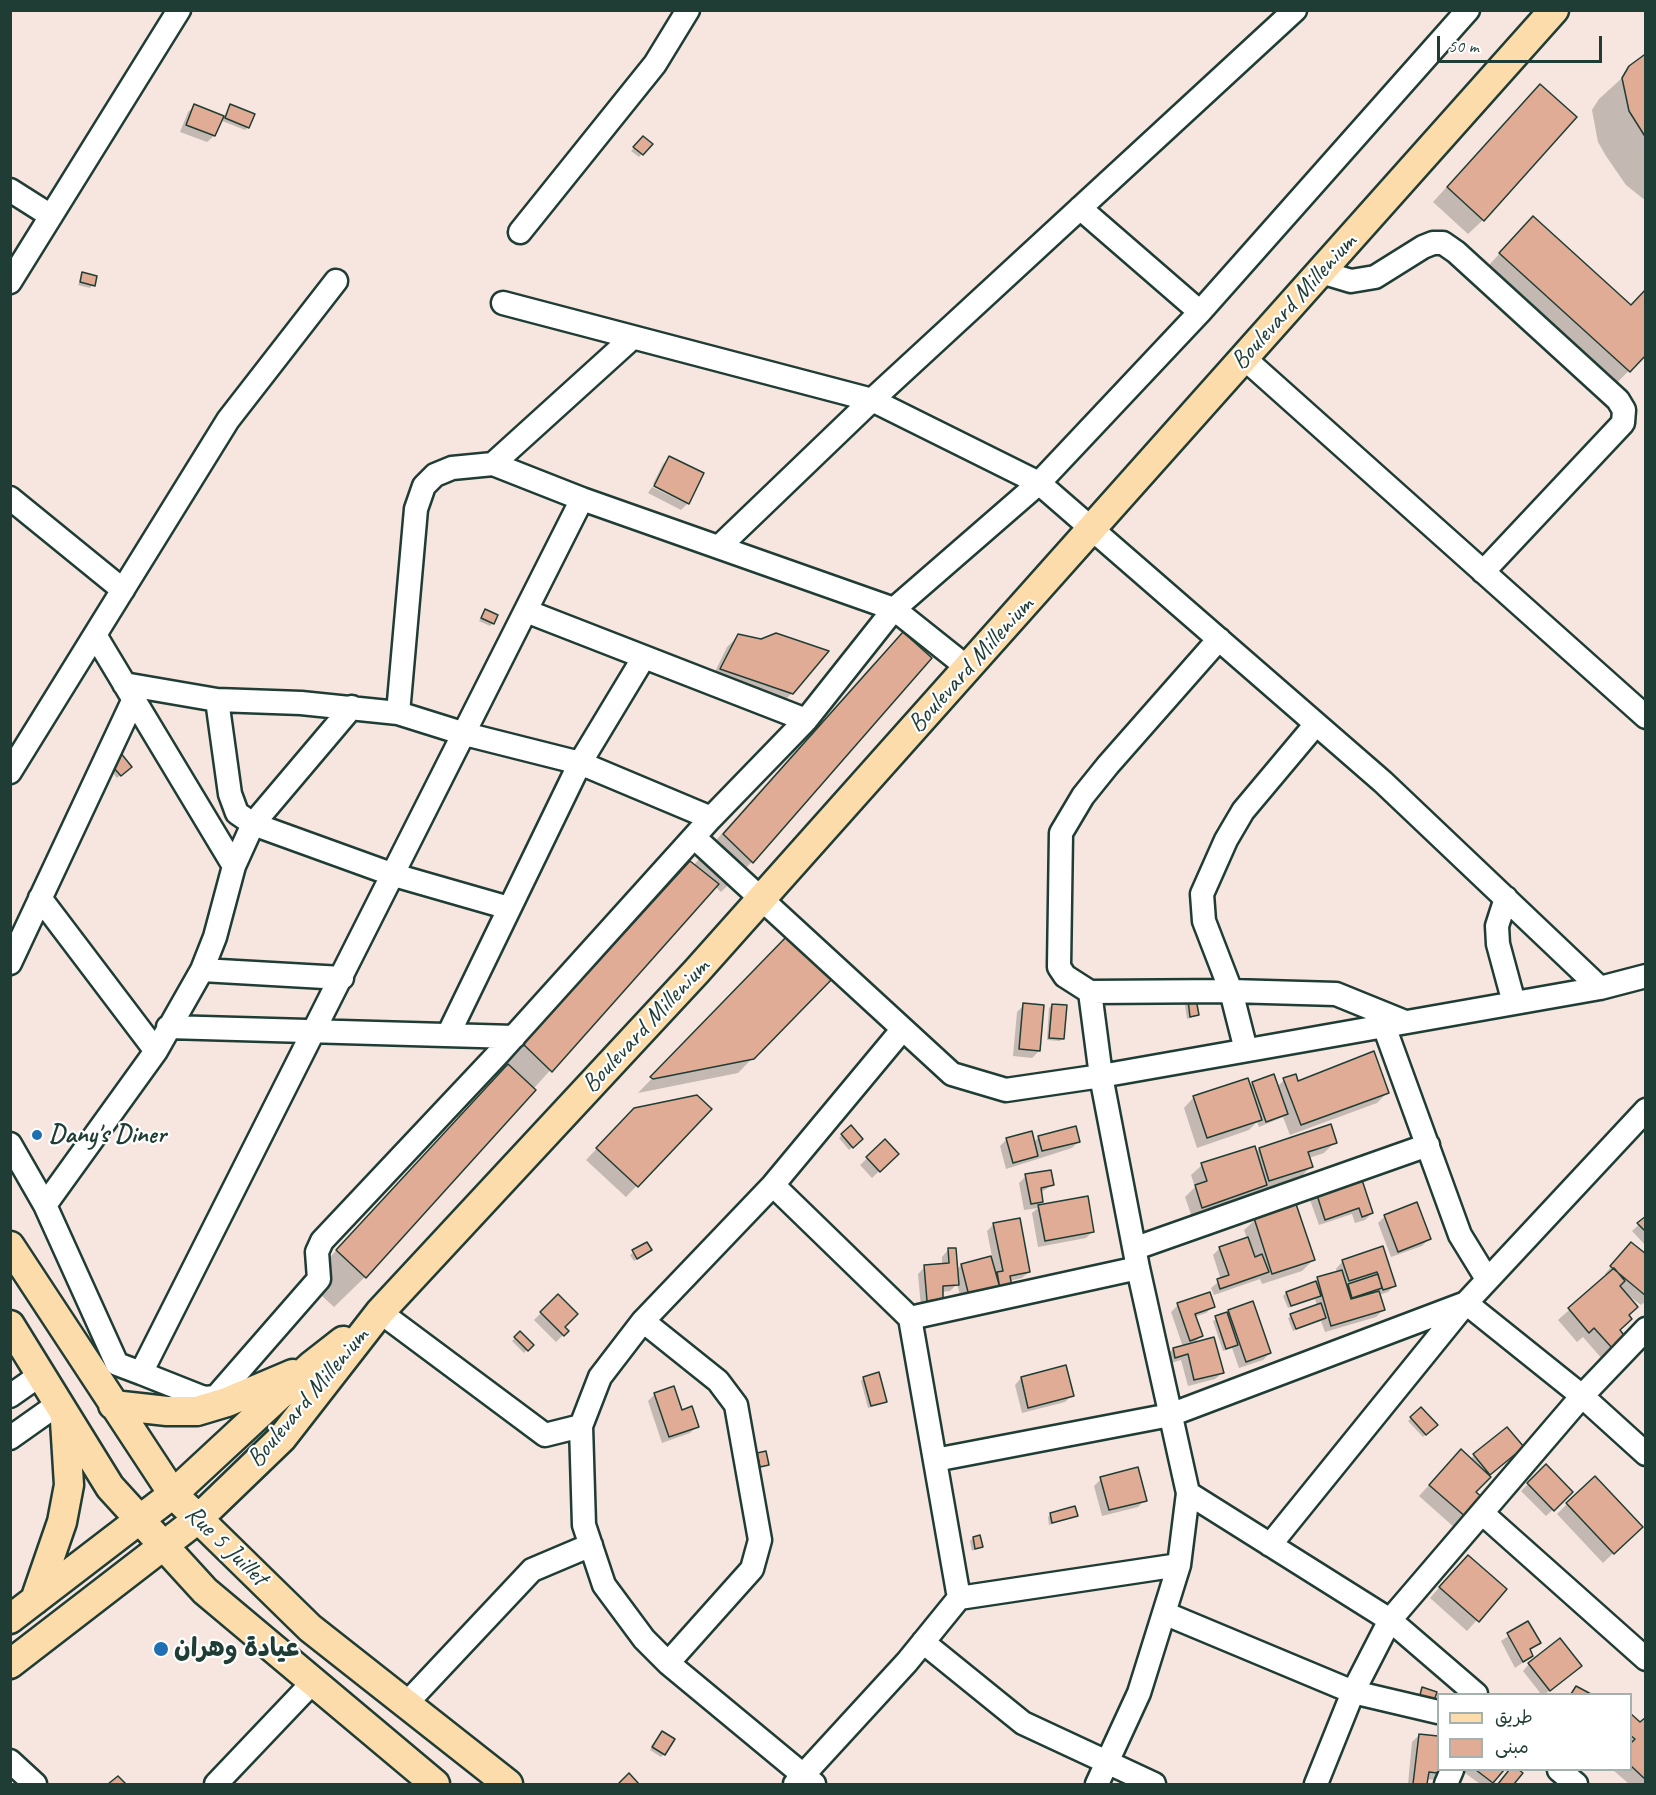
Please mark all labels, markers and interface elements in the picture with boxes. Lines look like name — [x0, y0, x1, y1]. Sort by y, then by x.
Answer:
scale bar — [1440, 24, 1605, 62]
text: 50 m — [1448, 35, 1479, 57]
street label: Boulevard Millenium — [1225, 227, 1363, 377]
street label: Boulevard Millenium — [902, 590, 1040, 740]
street label: Boulevard Millenium — [576, 952, 716, 1100]
place label: Dany's Diner — [49, 1119, 166, 1151]
marker: Dany's Diner — [30, 1128, 44, 1142]
street label: Boulevard Millenium — [241, 1322, 375, 1474]
street label: Rue 5 Juillet — [178, 1499, 274, 1593]
place label: عيادة وهران — [174, 1633, 299, 1665]
marker: عيادة وهران — [152, 1640, 170, 1658]
legend — [1437, 1693, 1632, 1771]
text: طريق — [1495, 1706, 1533, 1728]
text: مبنى — [1495, 1736, 1529, 1758]

